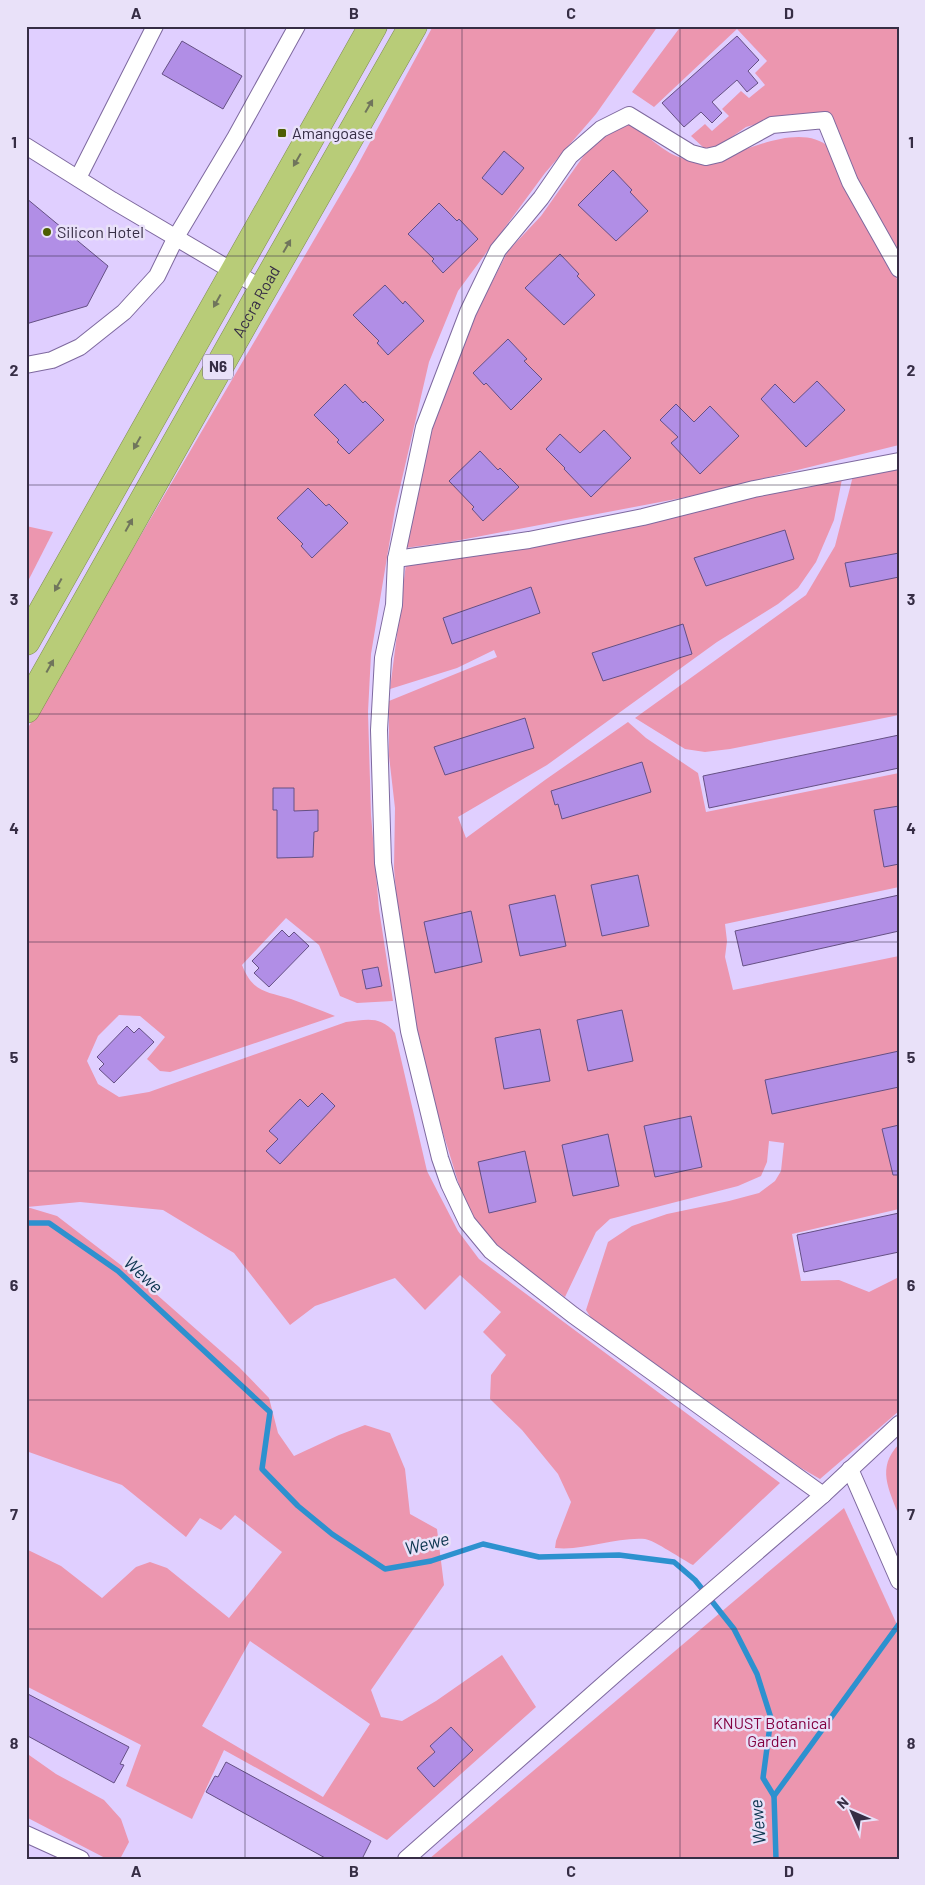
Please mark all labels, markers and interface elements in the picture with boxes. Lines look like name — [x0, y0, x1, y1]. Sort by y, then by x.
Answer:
text: A — [131, 3, 142, 22]
text: B — [349, 3, 359, 22]
text: C — [566, 3, 576, 22]
text: D — [784, 3, 794, 22]
one-way arrow — [364, 99, 373, 112]
place label: Amangoase — [292, 123, 373, 142]
marker: Amangoase — [276, 127, 288, 139]
text: 1 — [11, 132, 17, 151]
text: 1 — [908, 132, 914, 151]
one-way arrow — [293, 153, 302, 166]
place label: Silicon Hotel — [57, 222, 144, 241]
marker: Silicon Hotel — [41, 226, 53, 238]
one-way arrow — [283, 240, 292, 253]
street label: Accra Road — [228, 262, 283, 340]
one-way arrow — [213, 294, 221, 309]
road number: N6 — [203, 354, 233, 380]
text: 2 — [10, 360, 19, 379]
text: 2 — [907, 360, 916, 379]
one-way arrow — [133, 435, 141, 450]
one-way arrow — [125, 518, 134, 531]
one-way arrow — [54, 577, 62, 592]
text: 3 — [10, 589, 18, 608]
text: 3 — [907, 589, 915, 608]
one-way arrow — [46, 659, 54, 674]
text: 4 — [9, 818, 19, 837]
text: 4 — [906, 818, 916, 837]
text: 5 — [10, 1047, 19, 1066]
text: 5 — [907, 1047, 916, 1066]
water label: Wewe — [120, 1251, 168, 1298]
text: 6 — [10, 1275, 19, 1294]
text: 6 — [907, 1275, 916, 1294]
text: 7 — [10, 1504, 18, 1523]
text: 7 — [907, 1504, 915, 1523]
water label: Wewe — [402, 1527, 451, 1559]
park label: KNUST Botanical Garden — [713, 1713, 831, 1750]
text: 8 — [10, 1733, 19, 1752]
text: 8 — [907, 1733, 916, 1752]
north arrow — [828, 1788, 878, 1838]
text: N — [833, 1793, 852, 1812]
water label: Wewe — [744, 1799, 770, 1846]
text: A — [131, 1861, 142, 1880]
text: B — [349, 1861, 359, 1880]
text: C — [566, 1861, 576, 1880]
text: D — [784, 1861, 794, 1880]

